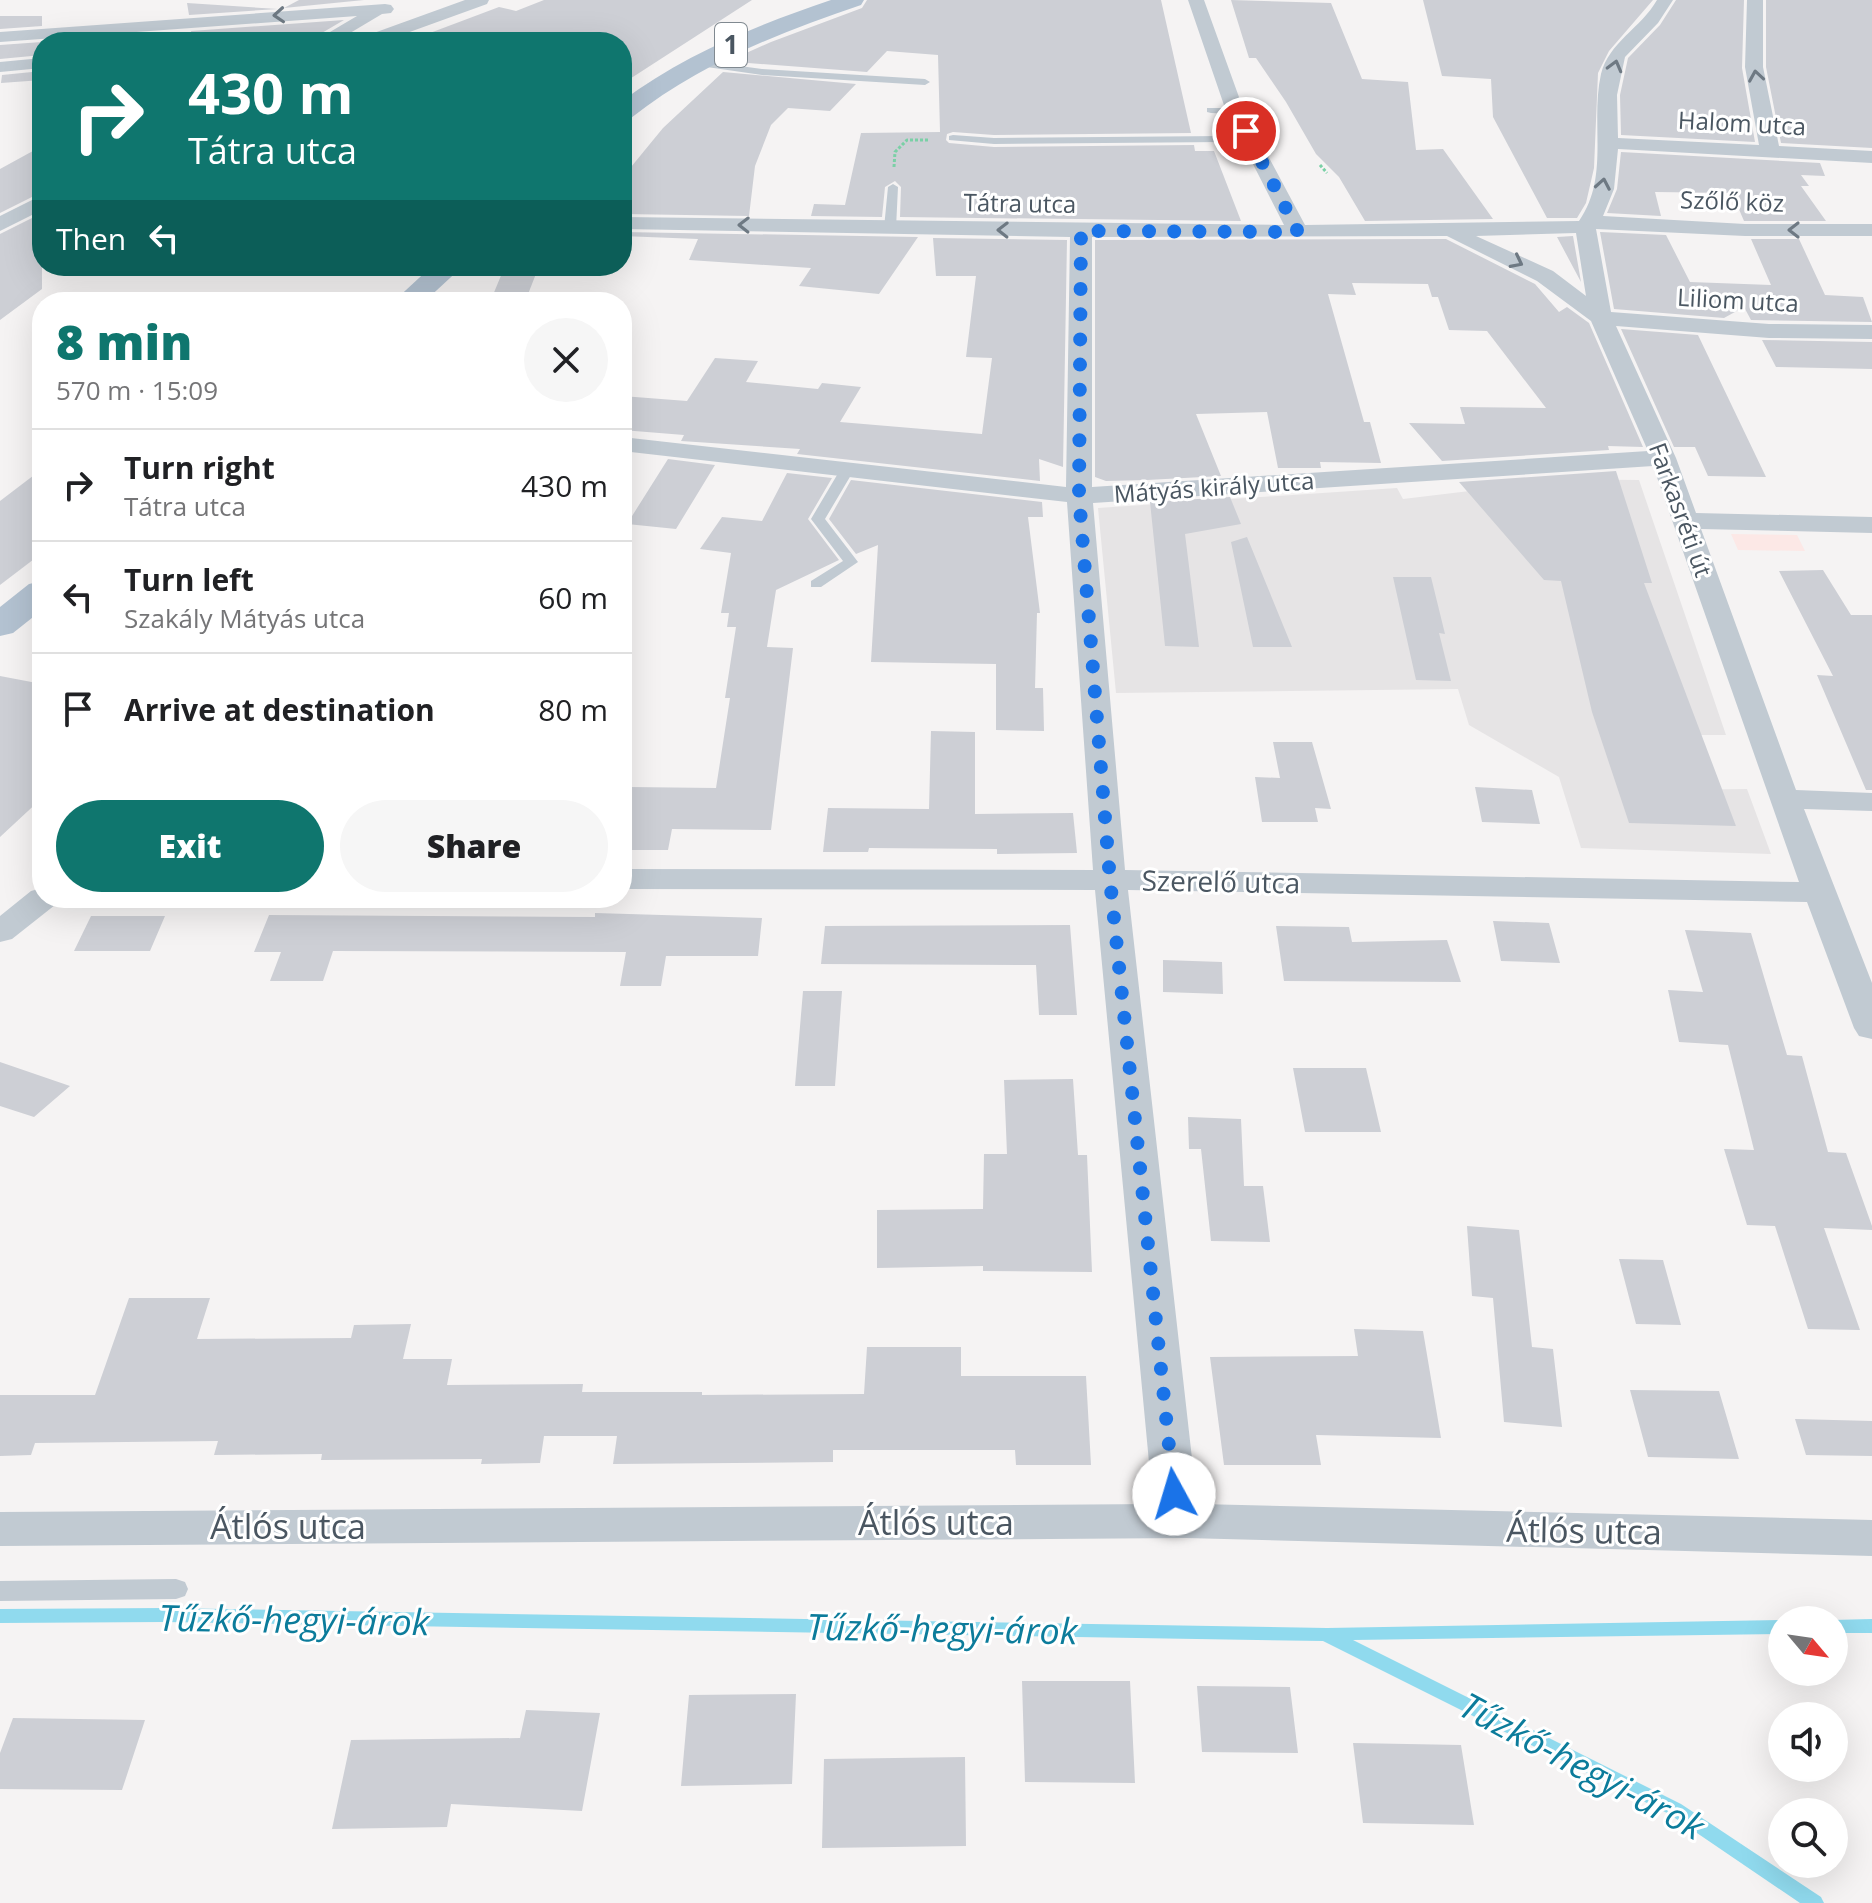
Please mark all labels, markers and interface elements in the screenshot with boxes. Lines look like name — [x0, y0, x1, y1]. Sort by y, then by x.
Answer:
one-way arrow — [272, 6, 285, 23]
road number: 1 — [715, 23, 747, 67]
text: 430 m — [188, 54, 354, 130]
one-way arrow — [1606, 60, 1623, 73]
icon: right — [56, 64, 160, 168]
one-way arrow — [1749, 70, 1766, 83]
pin — [1212, 97, 1280, 165]
street label: Halom utca — [1677, 103, 1807, 142]
icon: arrive — [1224, 109, 1268, 153]
text: Tátra utca — [188, 126, 357, 175]
one-way arrow — [1594, 177, 1611, 191]
street label: Szőlő köz — [1680, 182, 1785, 219]
street label: Tátra utca — [963, 185, 1077, 220]
icon: left — [142, 216, 186, 260]
one-way arrow — [737, 217, 750, 234]
text: Then — [56, 218, 126, 259]
one-way arrow — [996, 221, 1009, 239]
one-way arrow — [1787, 221, 1800, 239]
one-way arrow — [1509, 253, 1524, 268]
street label: Liliom utca — [1676, 280, 1800, 319]
text: 8 min — [56, 309, 192, 374]
button: close — [524, 318, 608, 402]
text: 570 m · 15:09 — [56, 372, 218, 408]
street label: Farkasréti út — [1642, 438, 1721, 581]
text: Turn right — [124, 447, 275, 488]
icon: right — [56, 463, 100, 507]
street label: Mátyás király utca — [1113, 463, 1315, 510]
text: 430 m — [521, 465, 608, 506]
text: Tátra utca — [124, 488, 246, 524]
text: Turn left — [124, 559, 254, 600]
icon: left — [56, 575, 100, 619]
text: 60 m — [538, 577, 608, 618]
text: Szakály Mátyás utca — [124, 600, 365, 636]
icon: arrive — [56, 687, 100, 731]
text: Arrive at destination — [124, 689, 435, 730]
text: 80 m — [538, 689, 608, 730]
button: Exit — [56, 800, 324, 892]
button: Share — [340, 800, 608, 892]
street label: Szerelő utca — [1141, 861, 1301, 901]
position arrow — [1132, 1452, 1216, 1536]
street label: Átlós utca — [858, 1499, 1014, 1545]
street label: Átlós utca — [210, 1503, 366, 1549]
street label: Átlós utca — [1506, 1506, 1662, 1554]
water label: Tűzkő-hegyi-árok — [158, 1593, 431, 1646]
water label: Tűzkő-hegyi-árok — [806, 1602, 1079, 1655]
north arrow — [1768, 1606, 1848, 1686]
map controls — [1768, 1606, 1848, 1878]
water label: Tűzkő-hegyi-árok — [1451, 1680, 1714, 1851]
button: sound — [1768, 1702, 1848, 1782]
button: search — [1768, 1798, 1848, 1878]

